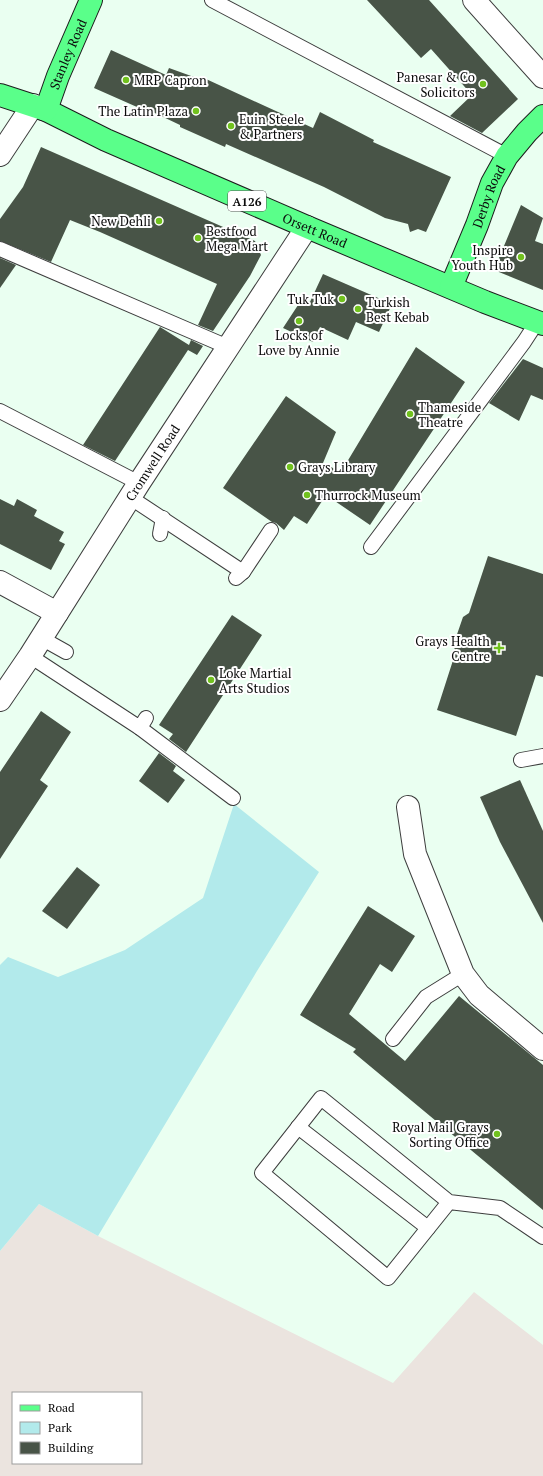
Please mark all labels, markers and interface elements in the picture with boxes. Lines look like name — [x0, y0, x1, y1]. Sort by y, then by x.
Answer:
street label: Stanley Road — [45, 16, 91, 92]
place label: Panesar & Co Solicitors — [396, 68, 475, 101]
place label: MRP Capron — [134, 71, 207, 89]
marker: MRP Capron — [121, 75, 131, 85]
marker: Panesar & Co Solicitors — [478, 79, 488, 89]
place label: The Latin Plaza — [98, 102, 188, 120]
marker: The Latin Plaza — [191, 106, 201, 116]
place label: Euin Steele & Partners — [239, 110, 304, 143]
marker: Euin Steele & Partners — [226, 121, 236, 131]
street label: Derby Road — [468, 162, 509, 230]
road number: A126 — [228, 191, 266, 211]
street label: Orsett Road — [280, 208, 350, 252]
place label: New Dehli — [91, 212, 151, 230]
marker: New Dehli — [154, 216, 164, 226]
place label: Bestfood Mega Mart — [206, 222, 268, 255]
marker: Bestfood Mega Mart — [193, 233, 203, 243]
place label: Inspire Youth Hub — [452, 241, 513, 274]
marker: Inspire Youth Hub — [516, 252, 526, 262]
place label: Tuk Tuk — [287, 290, 334, 308]
place label: Turkish Best Kebab — [366, 293, 429, 326]
marker: Tuk Tuk — [337, 294, 347, 304]
marker: Turkish Best Kebab — [353, 304, 363, 314]
marker: Locks of Love by Annie — [294, 316, 304, 326]
place label: Locks of Love by Annie — [258, 326, 340, 359]
place label: Thameside Theatre — [418, 398, 481, 431]
marker: Thameside Theatre — [405, 409, 415, 419]
street label: Cromwell Road — [121, 421, 184, 504]
place label: Grays Library — [298, 458, 376, 476]
marker: Grays Library — [285, 462, 295, 472]
place label: Thurrock Museum — [315, 486, 421, 504]
marker: Thurrock Museum — [302, 490, 312, 500]
place label: Grays Health Centre — [415, 632, 490, 665]
marker: Grays Health Centre — [493, 642, 505, 654]
place label: Loke Martial Arts Studios — [219, 664, 292, 697]
marker: Loke Martial Arts Studios — [206, 675, 216, 685]
place label: Royal Mail Grays Sorting Office — [392, 1118, 489, 1151]
marker: Royal Mail Grays Sorting Office — [492, 1129, 502, 1139]
legend — [12, 1392, 142, 1464]
text: Road — [48, 1400, 75, 1415]
text: Park — [48, 1420, 73, 1435]
text: Building — [48, 1440, 94, 1455]

